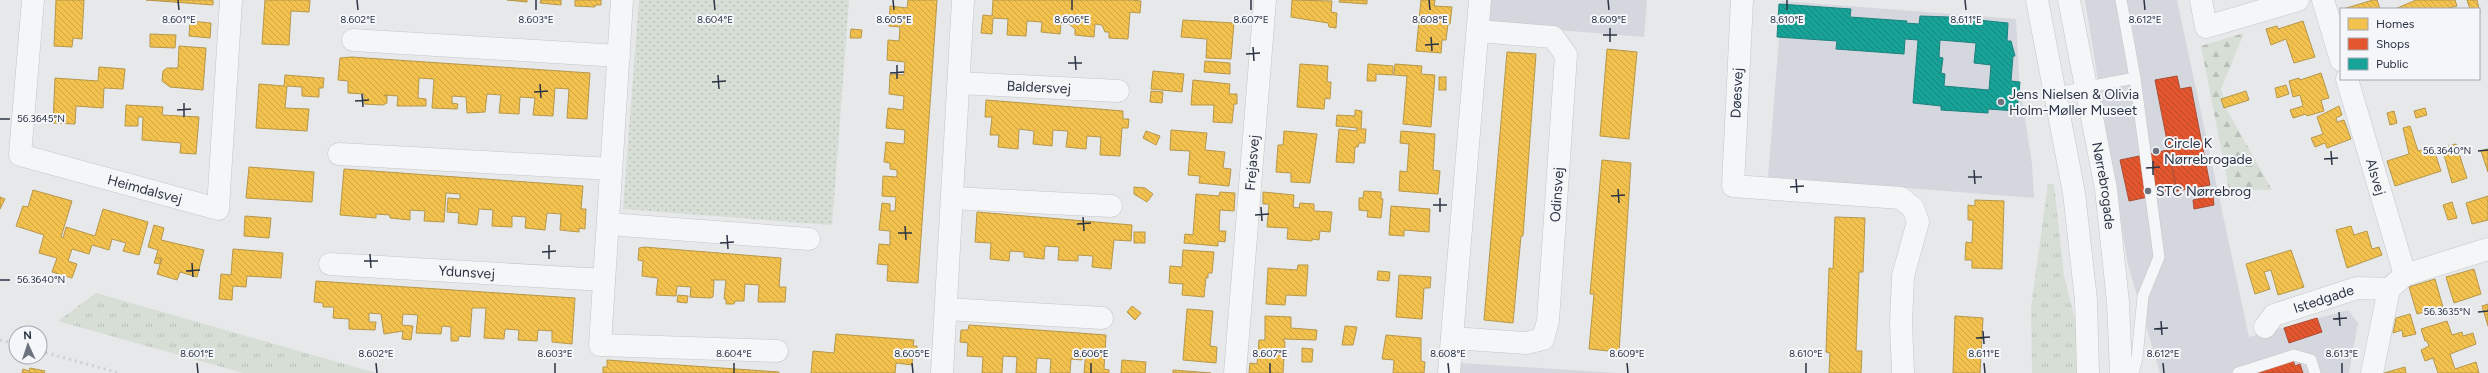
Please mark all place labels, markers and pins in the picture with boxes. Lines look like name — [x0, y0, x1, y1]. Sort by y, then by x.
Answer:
place label: Jens Nielsen & Olivia Holm-Møller Museet — [2009, 86, 2139, 119]
marker: Jens Nielsen & Olivia Holm-Møller Museet — [1996, 97, 2006, 107]
place label: Circle K Nørrebrogade — [2164, 135, 2253, 168]
marker: Circle K Nørrebrogade — [2151, 146, 2161, 156]
place label: STC Nørrebrog — [2156, 183, 2251, 200]
marker: STC Nørrebrog — [2143, 186, 2153, 196]

